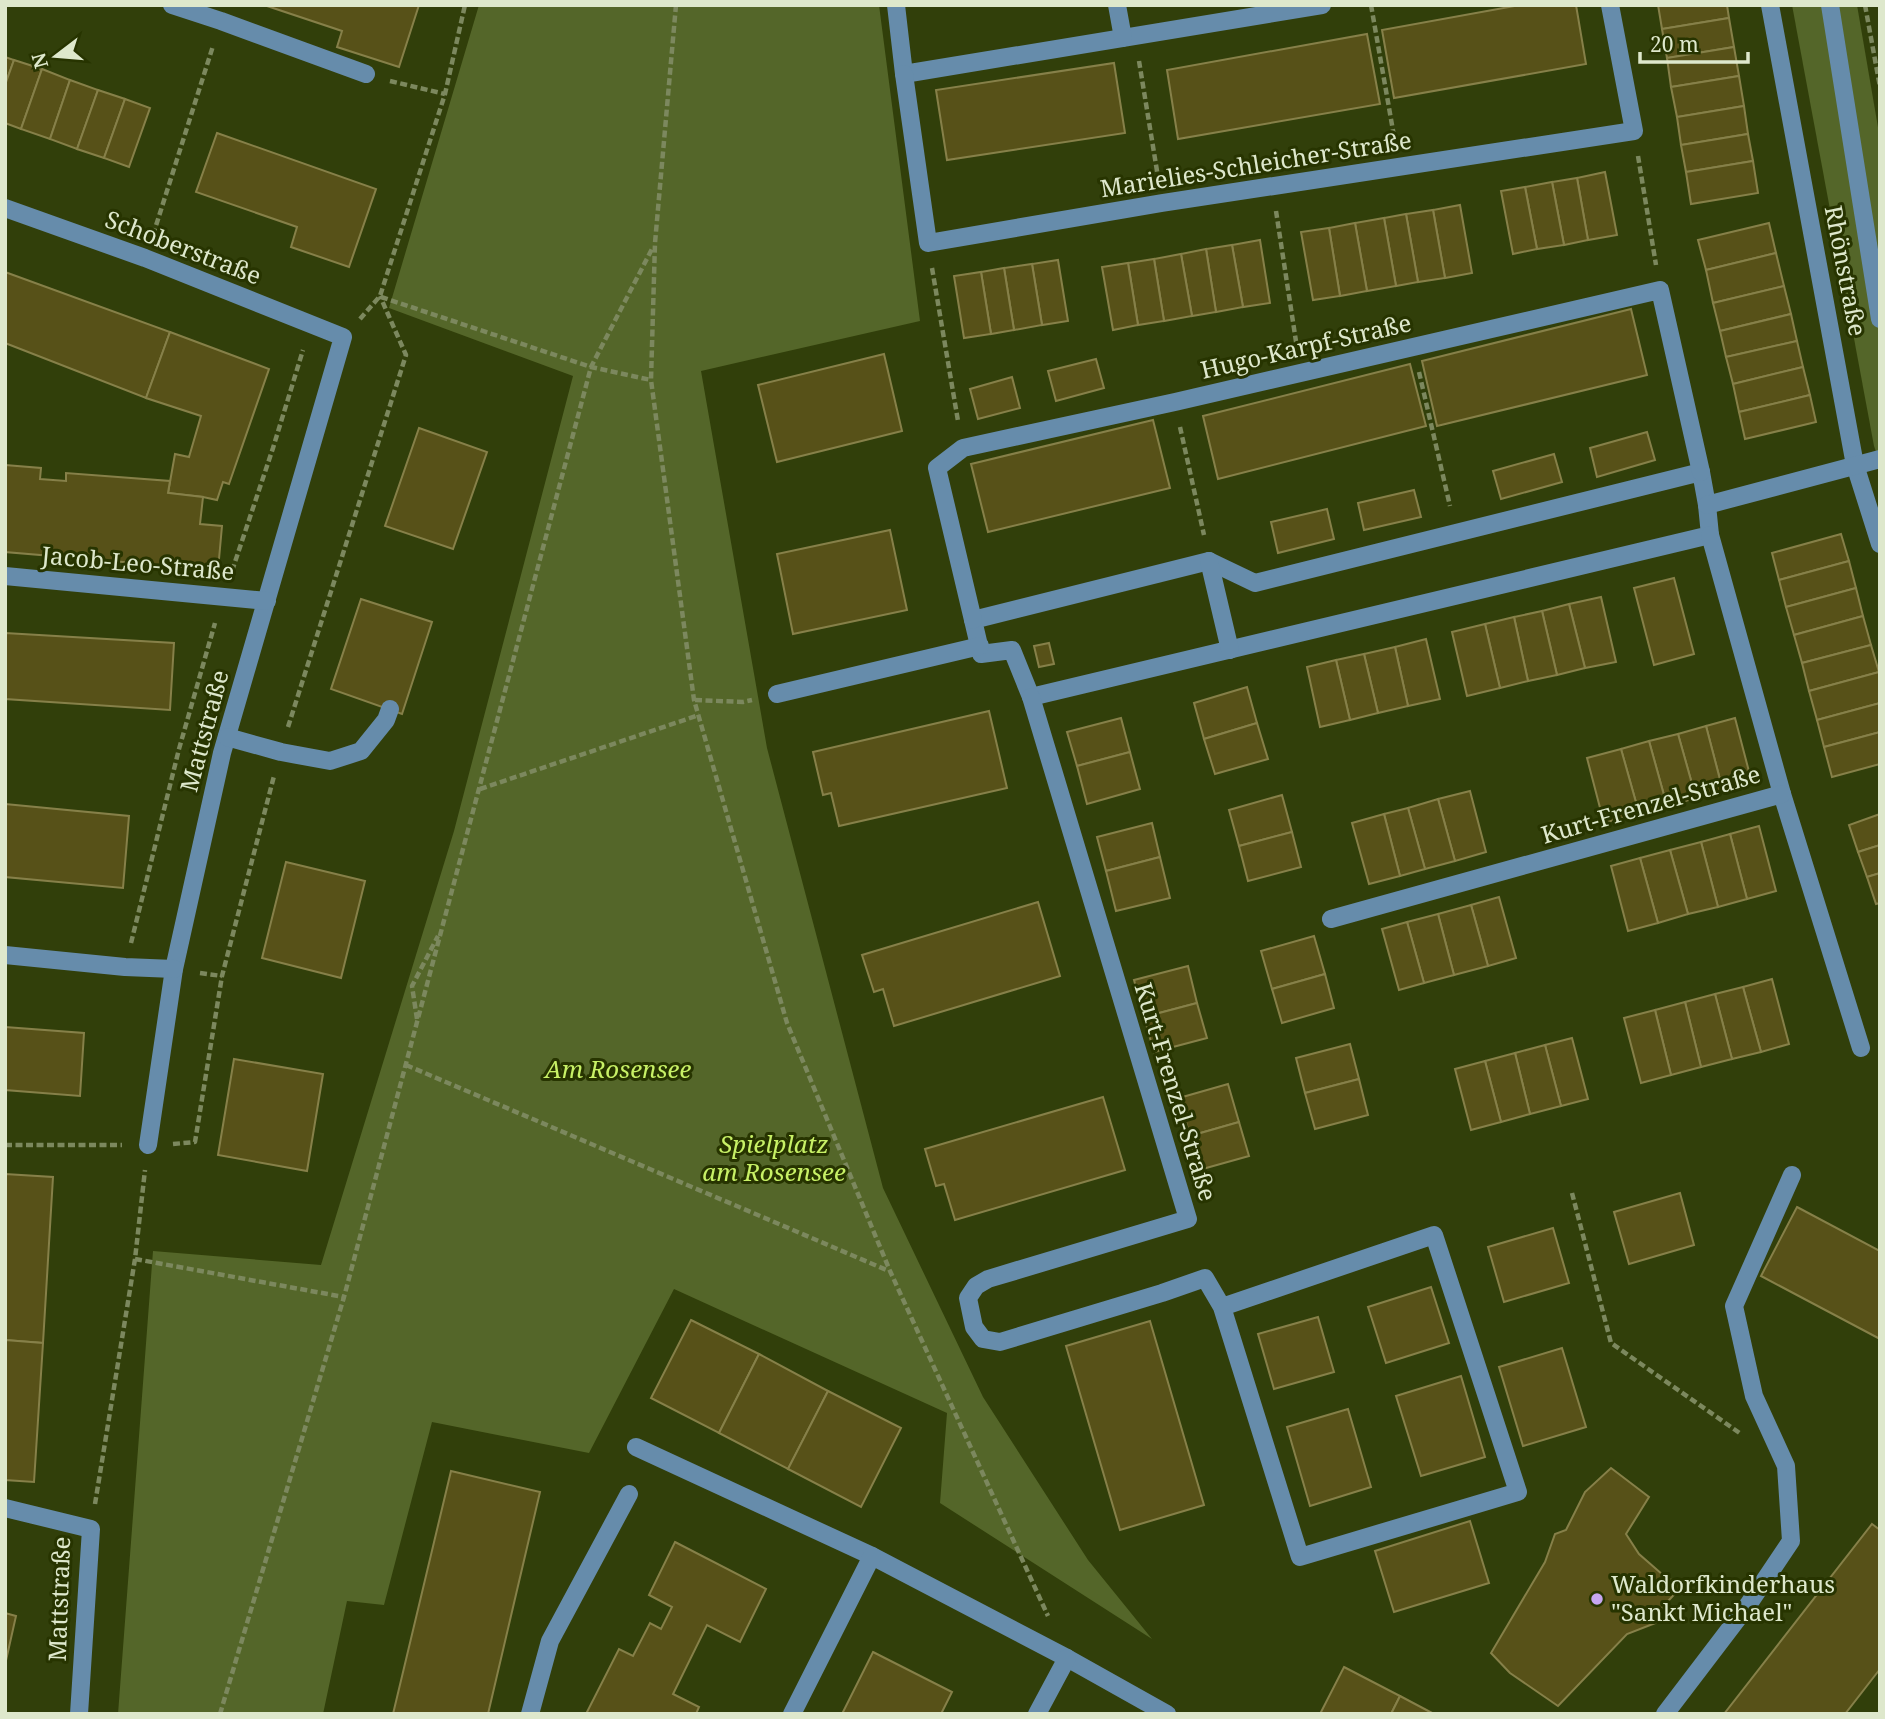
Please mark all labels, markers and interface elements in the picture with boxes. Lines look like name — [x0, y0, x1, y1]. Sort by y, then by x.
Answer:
north arrow — [21, 21, 91, 91]
scale bar — [1640, 21, 1748, 65]
text: 20 m — [1650, 30, 1699, 58]
text: N — [25, 50, 54, 71]
street label: Marielies-Schleicher-Straße — [1098, 123, 1414, 204]
street label: Schoberstraße — [101, 202, 266, 292]
street label: Rhönstraße — [1818, 203, 1875, 339]
street label: Hugo-Karpf-Straße — [1197, 305, 1414, 386]
street label: Jacob-Leo-Straße — [39, 538, 236, 587]
street label: Mattstraße — [171, 666, 236, 795]
street label: Kurt-Frenzel-Straße — [1537, 756, 1764, 851]
street label: Kurt-Frenzel-Straße — [1128, 978, 1225, 1205]
park label: Am Rosensee — [543, 1052, 691, 1085]
park label: Spielplatz am Rosensee — [702, 1127, 846, 1188]
street label: Mattstraße — [40, 1536, 77, 1662]
place label: Waldorfkinderhaus "Sankt Michael" — [1611, 1567, 1835, 1628]
marker: Waldorfkinderhaus "Sankt Michael" — [1589, 1591, 1605, 1607]

